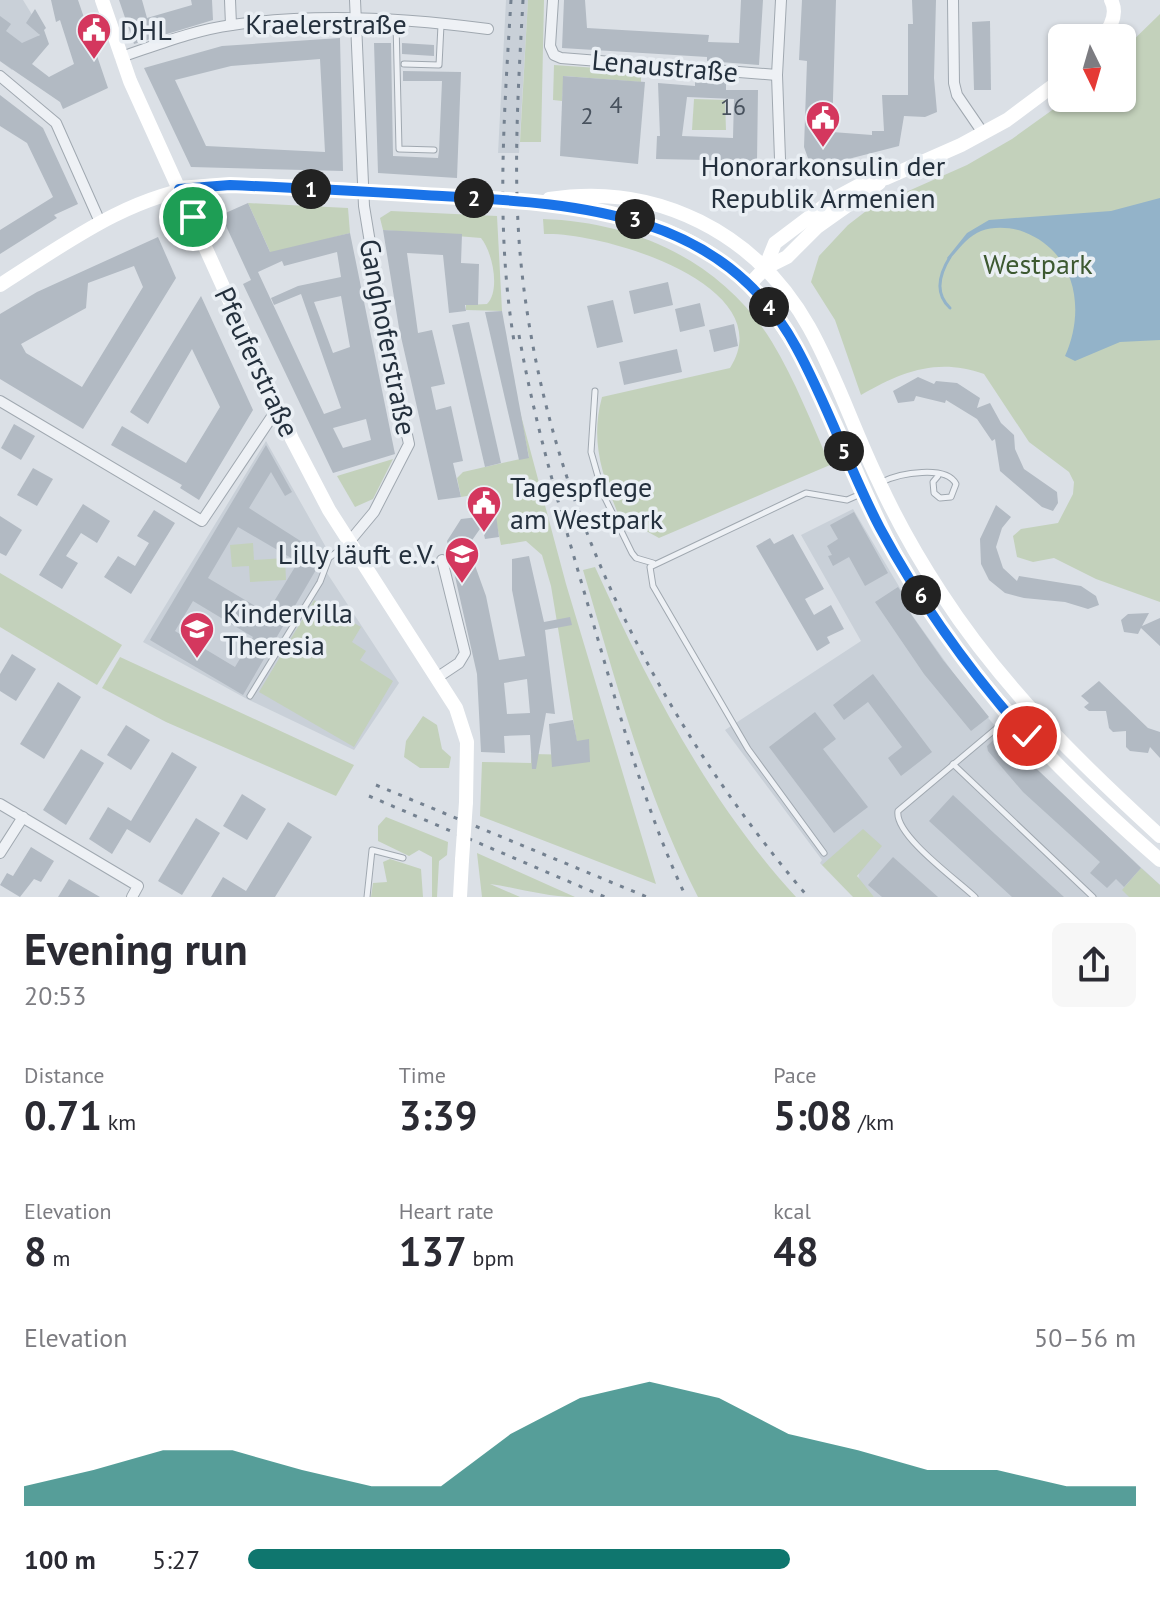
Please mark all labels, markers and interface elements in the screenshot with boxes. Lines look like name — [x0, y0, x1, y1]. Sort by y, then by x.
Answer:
street label: Kraelerstraße — [245, 5, 407, 42]
public building icon: DHL — [75, 11, 113, 61]
place label: DHL — [120, 11, 172, 48]
north arrow — [1048, 24, 1136, 112]
map controls — [1048, 24, 1136, 112]
street label: Lenaustraße — [590, 41, 740, 90]
house number: 4 — [609, 89, 623, 120]
house number: 16 — [720, 91, 746, 122]
public building icon: Honorarkonsulin der Republik Armenien — [804, 99, 842, 149]
house number: 2 — [580, 100, 594, 131]
place label: Honorarkonsulin der Republik Armenien — [701, 147, 946, 216]
pin: 1 — [291, 169, 331, 209]
text: 1 — [305, 175, 317, 203]
pin: 2 — [454, 178, 494, 218]
pin — [159, 183, 227, 251]
text: 2 — [468, 184, 480, 212]
icon: arrive — [171, 195, 215, 239]
pin: 3 — [615, 199, 655, 239]
text: 3 — [629, 205, 641, 233]
street label: Ganghoferstraße — [351, 236, 426, 438]
park label: Westpark — [983, 245, 1093, 282]
street label: Pfeuferstraße — [207, 281, 308, 443]
pin: 4 — [749, 287, 789, 327]
text: 4 — [763, 293, 775, 321]
pin: 5 — [824, 431, 864, 471]
text: 5 — [838, 437, 850, 465]
place label: Tagespflege am Westpark — [510, 468, 664, 537]
public building icon: Tagespflege am Westpark — [465, 484, 503, 534]
place label: Lilly läuft e.V. — [278, 535, 436, 572]
school or university icon: Lilly läuft e.V. — [443, 535, 481, 585]
pin: 6 — [901, 575, 941, 615]
text: 6 — [915, 581, 927, 609]
place label: Kindervilla Theresia — [223, 594, 353, 663]
school or university icon: Kindervilla Theresia — [178, 610, 216, 660]
pin — [993, 702, 1061, 770]
icon: check — [1005, 714, 1049, 758]
text: Evening run — [24, 920, 248, 977]
button: share — [1052, 923, 1136, 1007]
text: 20:53 — [24, 979, 86, 1012]
text: Distance — [24, 1061, 105, 1089]
text: Time — [399, 1061, 446, 1089]
text: Pace — [773, 1061, 816, 1089]
text: 0.71 — [24, 1089, 102, 1141]
text: 3:39 — [399, 1089, 477, 1141]
text: 5:08 — [773, 1089, 852, 1141]
text: km — [102, 1108, 136, 1136]
text: /km — [852, 1108, 894, 1136]
text: Elevation — [24, 1197, 112, 1225]
text: Heart rate — [399, 1197, 494, 1225]
text: kcal — [773, 1197, 811, 1225]
text: 8 — [24, 1225, 47, 1277]
text: 137 — [399, 1225, 467, 1277]
text: 48 — [773, 1225, 819, 1277]
text: m — [47, 1244, 70, 1272]
text: bpm — [467, 1244, 514, 1272]
text: Elevation — [24, 1321, 128, 1354]
text: 50–56 m — [1034, 1321, 1136, 1354]
text: 100 m — [24, 1543, 96, 1576]
text: 5:27 — [152, 1543, 200, 1576]

